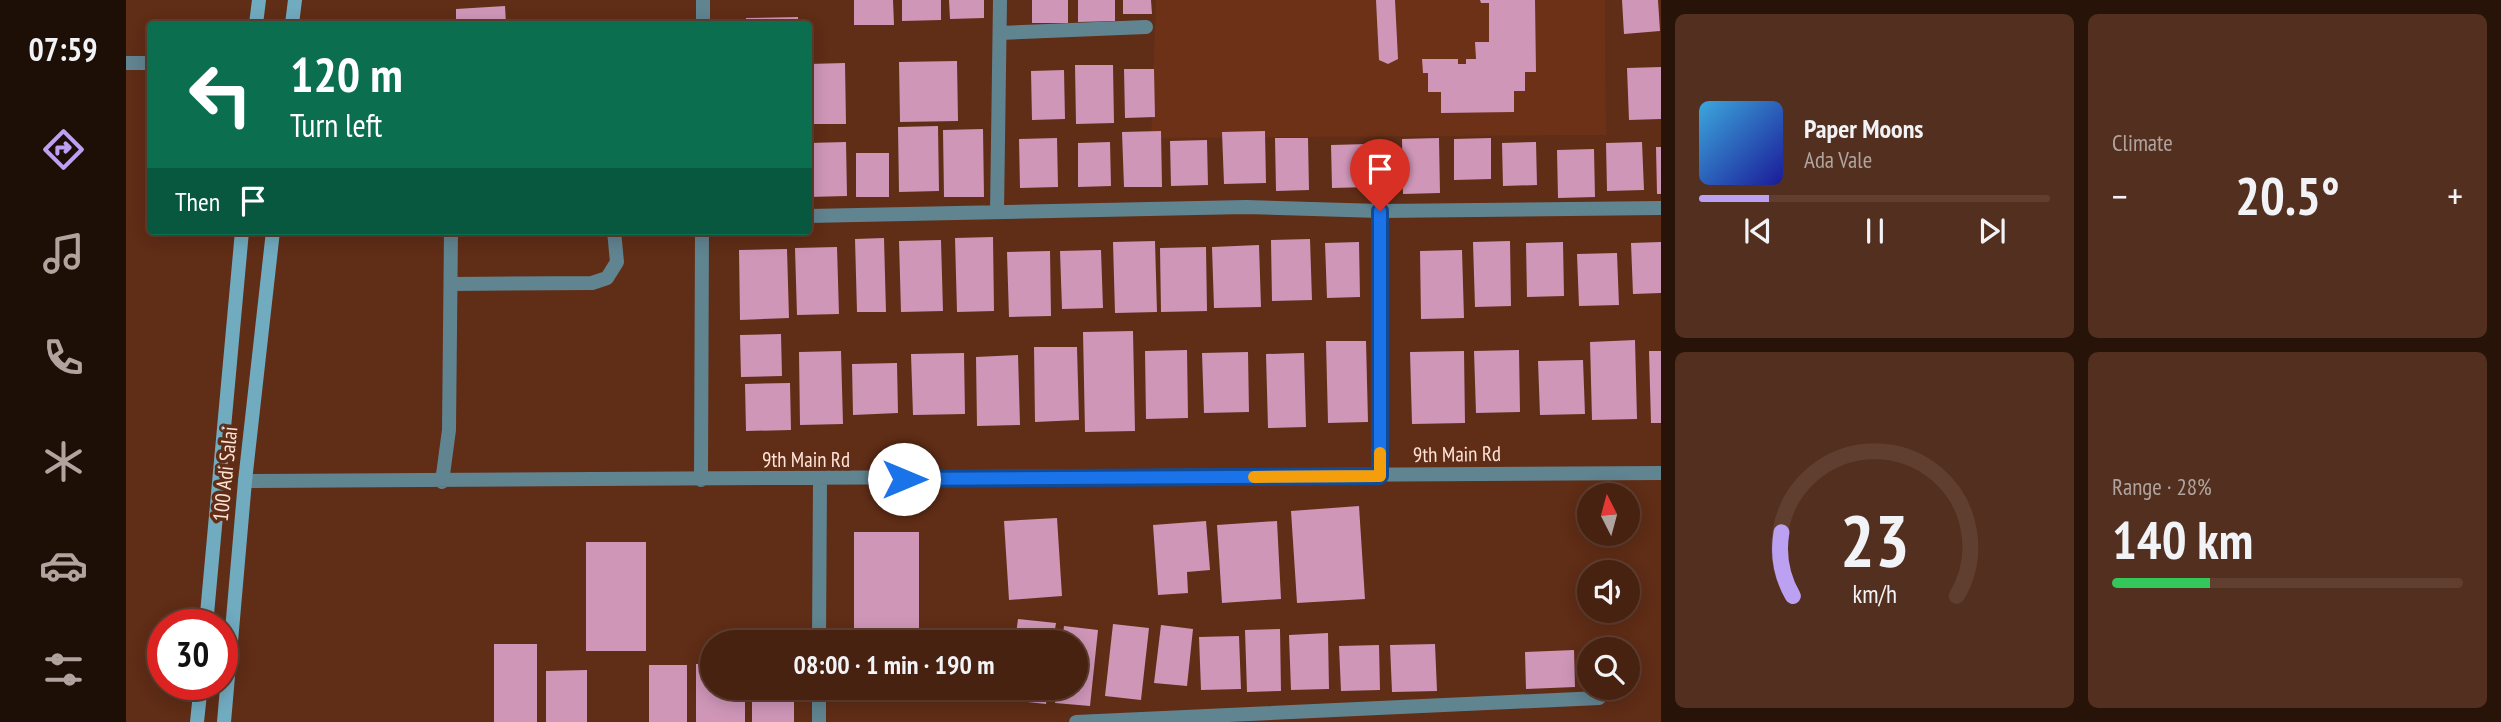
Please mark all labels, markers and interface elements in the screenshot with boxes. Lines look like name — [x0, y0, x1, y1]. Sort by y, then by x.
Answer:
text: 07:59 — [28, 28, 98, 70]
text: 120 m — [290, 42, 403, 106]
icon: left — [175, 49, 266, 140]
text: Turn left — [290, 104, 382, 146]
text: Paper Moons — [1804, 112, 1923, 145]
icon: directions — [39, 125, 88, 174]
text: Climate — [2112, 128, 2173, 157]
pin — [1350, 139, 1410, 211]
text: Ada Vale — [1804, 145, 1872, 174]
icon: arrive — [1361, 150, 1399, 188]
text: 20.5° — [2235, 162, 2340, 229]
text: − — [2112, 171, 2128, 220]
text: + — [2447, 171, 2463, 220]
icon: arrive — [234, 182, 272, 220]
text: Then — [175, 185, 220, 218]
icon: previous — [1739, 212, 1777, 250]
icon: pause — [1856, 212, 1894, 250]
icon: next — [1973, 212, 2011, 250]
icon: music — [39, 229, 88, 278]
icon: phone — [39, 333, 88, 382]
street label: 100 Adi Salai — [207, 425, 243, 523]
icon: climate — [39, 437, 88, 486]
street label: 9th Main Rd — [1413, 440, 1501, 468]
position arrow — [867, 442, 941, 516]
street label: 9th Main Rd — [762, 446, 850, 473]
text: Range · 28% — [2112, 472, 2212, 501]
north arrow — [1577, 483, 1640, 546]
map controls — [1577, 483, 1640, 700]
text: 23 — [1840, 492, 1909, 586]
text: 140 km — [2112, 506, 2253, 573]
icon: car — [39, 541, 88, 590]
button: sound — [1577, 560, 1640, 623]
text: km/h — [1852, 578, 1897, 610]
speed limit sign: 30 — [147, 609, 238, 700]
button: search — [1577, 637, 1640, 700]
icon: filters — [39, 645, 88, 694]
text: 08:00 · 1 min · 190 m — [794, 648, 994, 681]

